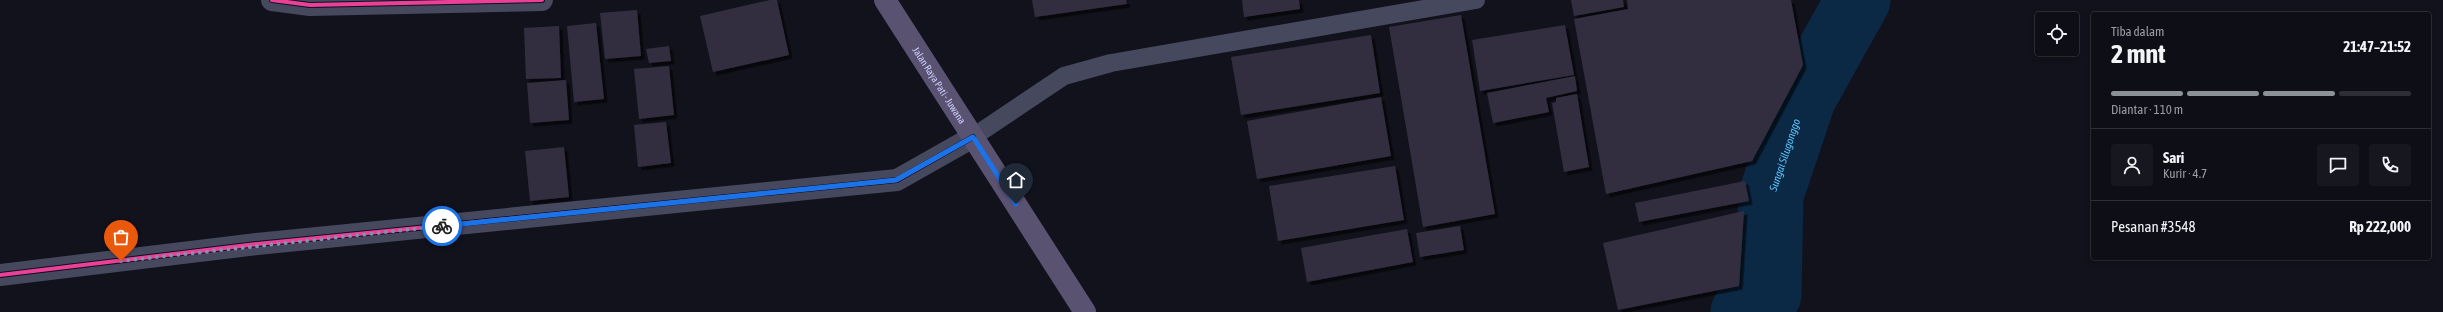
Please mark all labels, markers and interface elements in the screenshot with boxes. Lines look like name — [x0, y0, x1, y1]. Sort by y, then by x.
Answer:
map controls — [2035, 12, 2079, 56]
button: locate — [2035, 12, 2079, 56]
text: Tiba dalam — [2111, 24, 2164, 39]
text: 21:47–21:52 — [2343, 38, 2411, 55]
text: 2 mnt — [2111, 39, 2166, 69]
street label: Jalan Raya Pati - Juwana — [911, 45, 968, 126]
text: Diantar · 110 m — [2111, 102, 2183, 117]
water label: Sungai Silugonggo — [1766, 117, 1802, 193]
button: person — [2111, 144, 2153, 186]
button: chat — [2317, 144, 2359, 186]
button: phone — [2369, 144, 2411, 186]
text: Sari — [2163, 149, 2184, 166]
pin — [999, 163, 1033, 204]
text: Kurir · 4.7 — [2163, 166, 2207, 181]
icon: home — [1005, 169, 1027, 191]
courier — [422, 206, 462, 246]
icon: bike — [431, 215, 453, 237]
text: Pesanan #3548 — [2111, 218, 2196, 235]
text: Rp 222,000 — [2349, 218, 2411, 235]
pin — [104, 220, 138, 261]
icon: bag — [110, 226, 132, 248]

